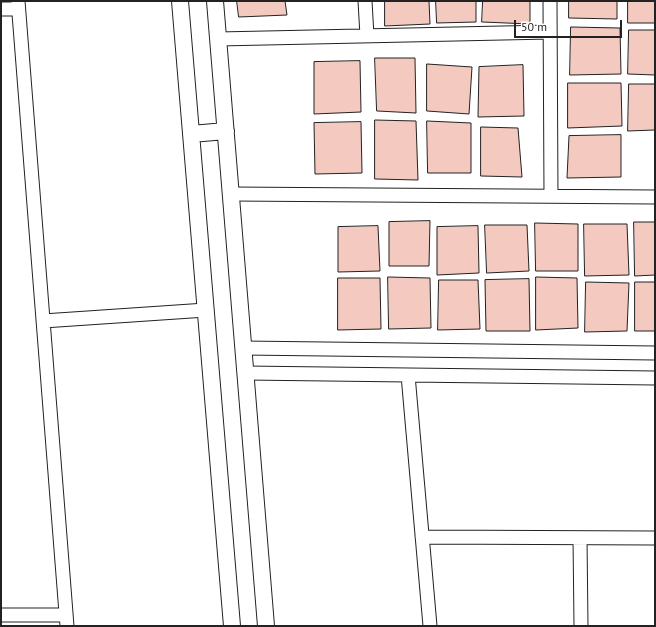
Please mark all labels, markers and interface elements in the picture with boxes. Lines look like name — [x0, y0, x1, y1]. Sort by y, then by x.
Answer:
scale bar — [516, 12, 624, 38]
text: 50 m — [521, 19, 547, 34]

